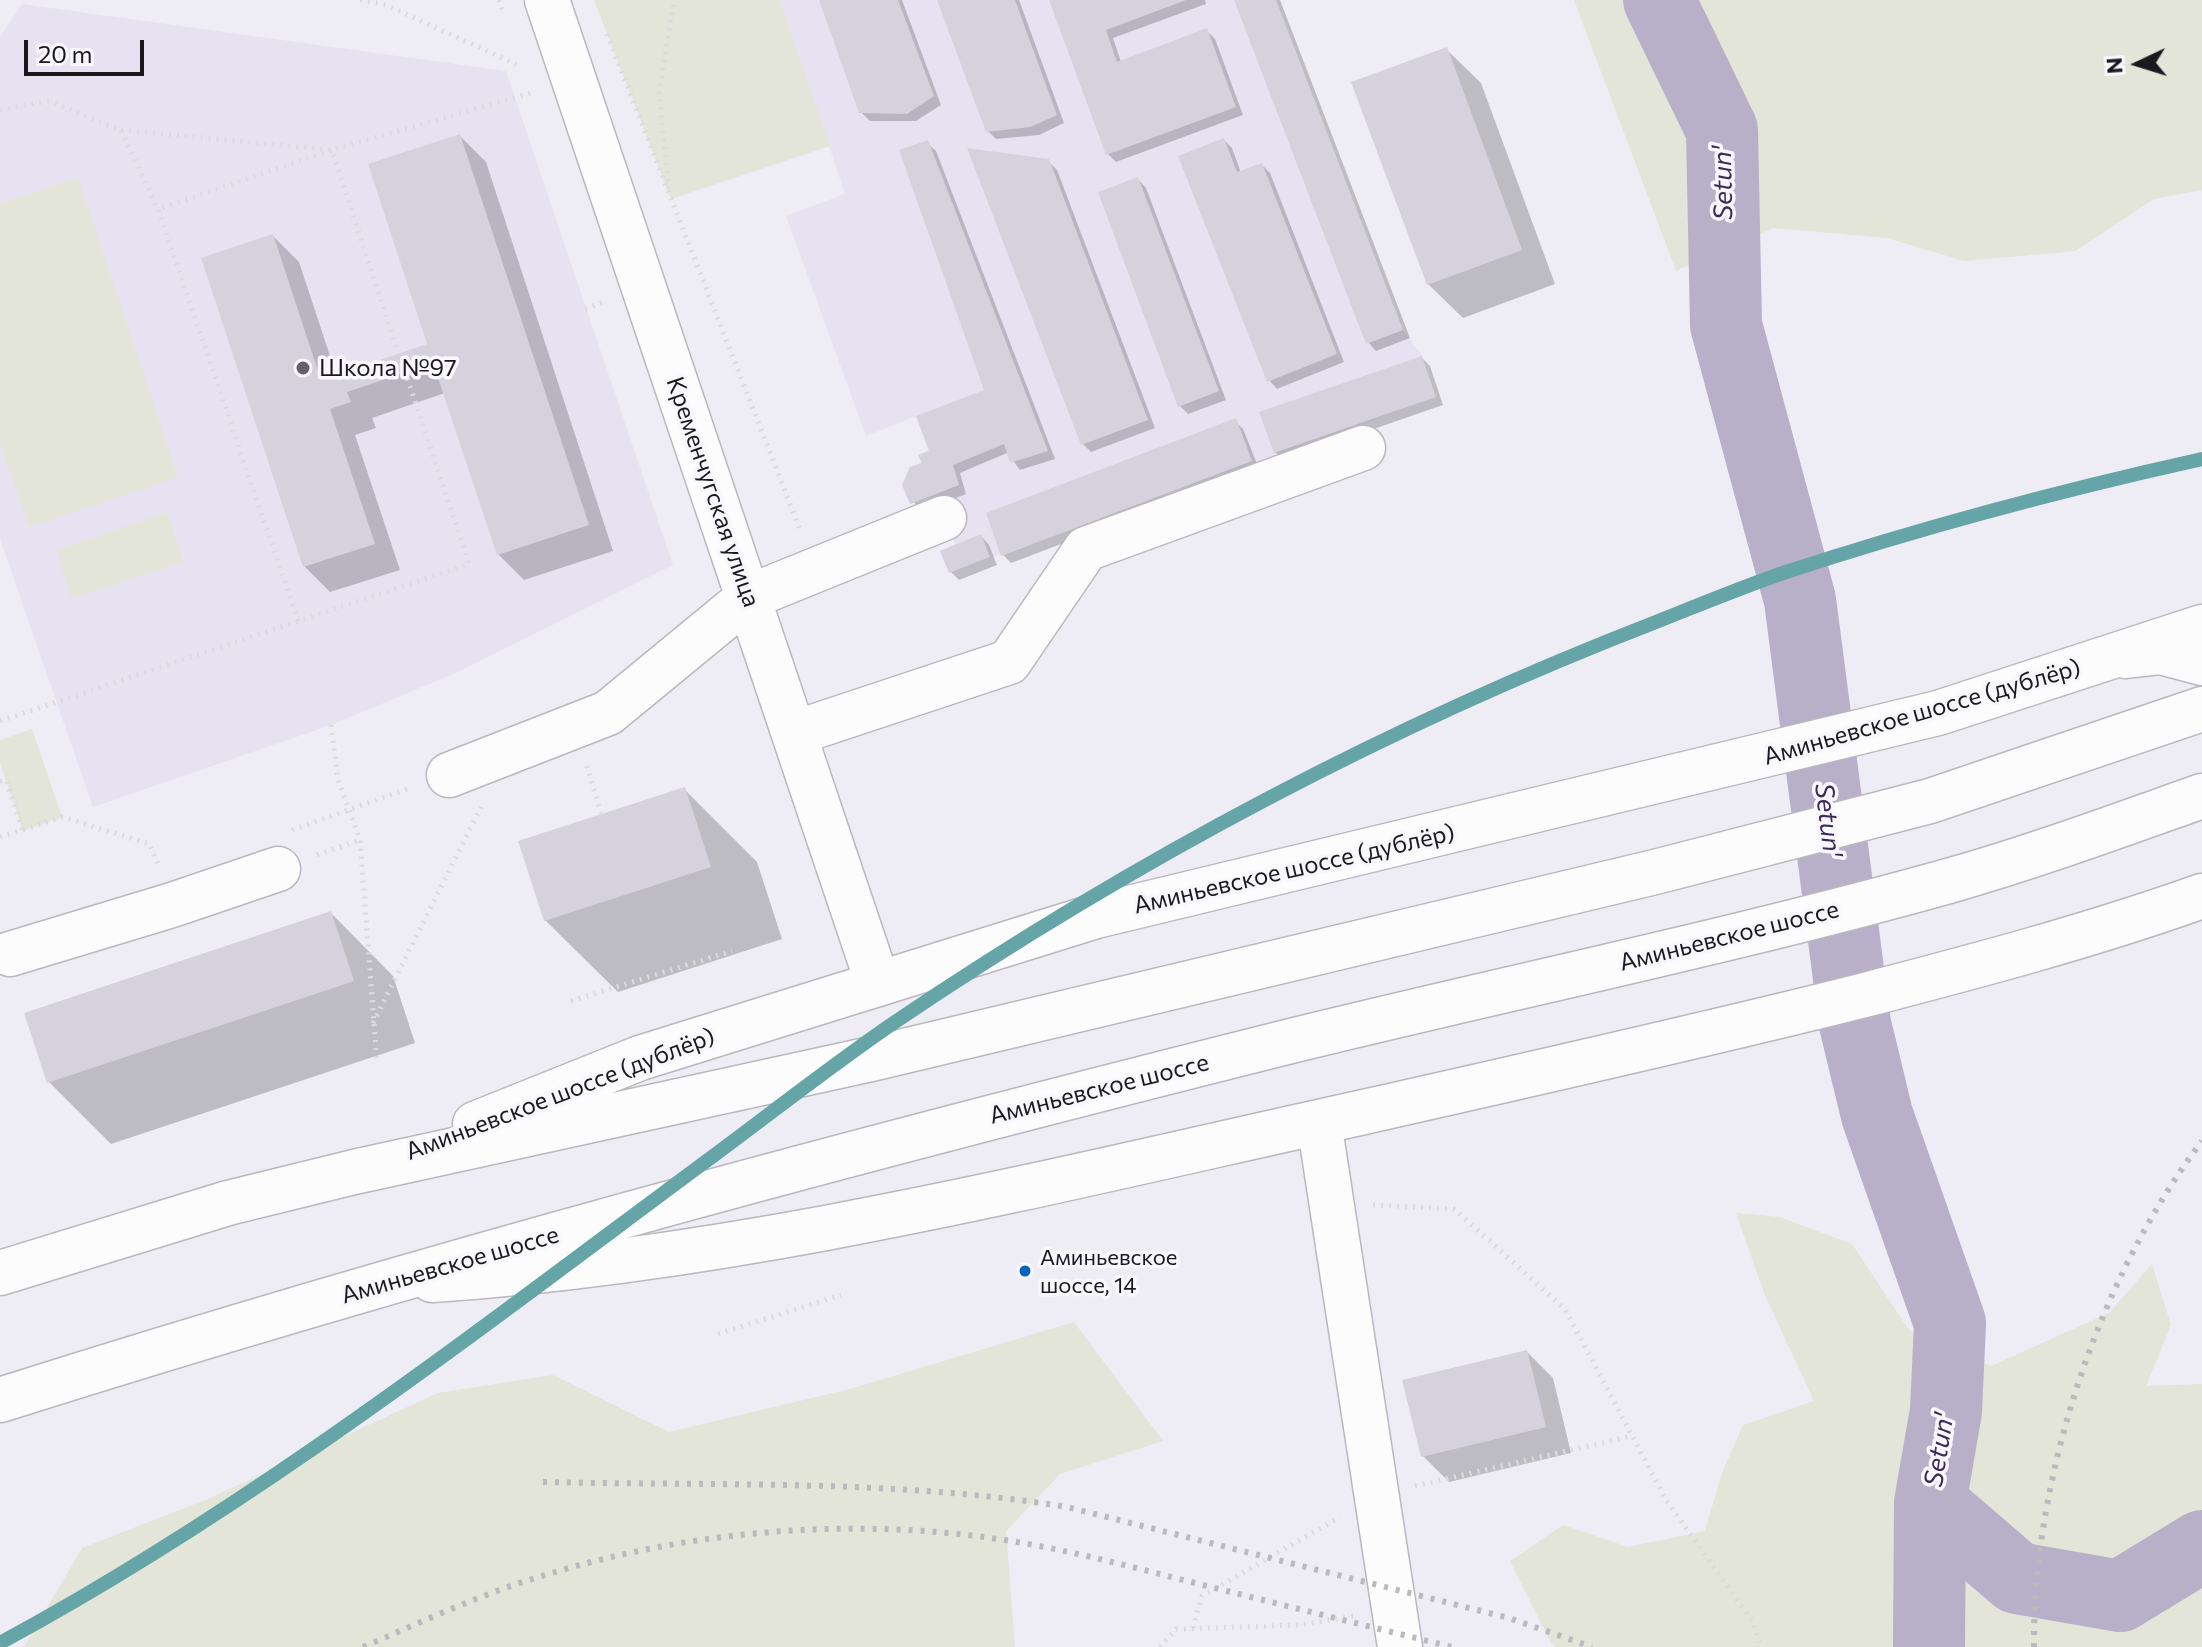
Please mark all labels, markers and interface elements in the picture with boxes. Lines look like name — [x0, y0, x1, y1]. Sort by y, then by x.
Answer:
scale bar — [28, 24, 148, 74]
north arrow — [2098, 24, 2178, 104]
text: 20 m — [38, 39, 92, 68]
text: N — [2100, 57, 2128, 75]
water label: Setun' — [1707, 146, 1739, 220]
place label: Школа №97 — [319, 354, 457, 382]
marker: Школа №97 — [294, 359, 312, 377]
street label: Кременчугская улица — [660, 373, 766, 611]
street label: Аминьевское шоссе (дублёр) — [1760, 653, 2084, 771]
water label: Setun' — [1808, 781, 1848, 859]
street label: Аминьевское шоссе (дублёр) — [1131, 818, 1457, 920]
street label: Аминьевское шоссе — [1616, 895, 1842, 977]
street label: Аминьевское шоссе (дублёр) — [401, 1022, 719, 1166]
street label: Аминьевское шоссе — [986, 1048, 1212, 1130]
street label: Аминьевское шоссе — [338, 1220, 562, 1310]
place label: Аминьевское шоссе, 14 — [1040, 1245, 1177, 1296]
marker: Аминьевское шоссе, 14 — [1017, 1263, 1033, 1279]
water label: Setun' — [1918, 1411, 1960, 1489]

